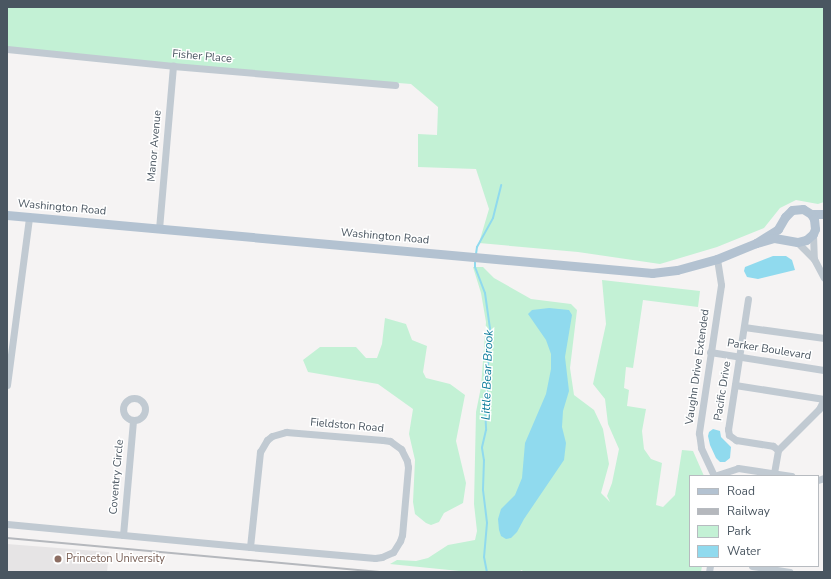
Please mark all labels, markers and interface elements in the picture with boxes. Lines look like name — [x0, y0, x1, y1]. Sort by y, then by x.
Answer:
street label: Fisher Place — [172, 48, 232, 66]
street label: Manor Avenue — [145, 110, 165, 182]
street label: Washington Road — [17, 198, 107, 218]
street label: Washington Road — [340, 227, 430, 247]
street label: Vaughn Drive Extended — [683, 308, 713, 426]
water label: Little Bear Brook — [479, 330, 497, 420]
street label: Parker Boulevard — [726, 337, 812, 363]
street label: Pacific Drive — [712, 360, 734, 422]
street label: Fieldston Road — [310, 416, 384, 436]
street label: Coventry Circle — [107, 439, 127, 515]
legend — [689, 475, 819, 567]
text: Road — [727, 483, 755, 499]
text: Railway — [727, 503, 770, 519]
text: Park — [727, 523, 751, 539]
text: Water — [727, 543, 761, 559]
place label: Princeton University — [66, 552, 165, 566]
marker: Princeton University — [53, 554, 63, 564]

